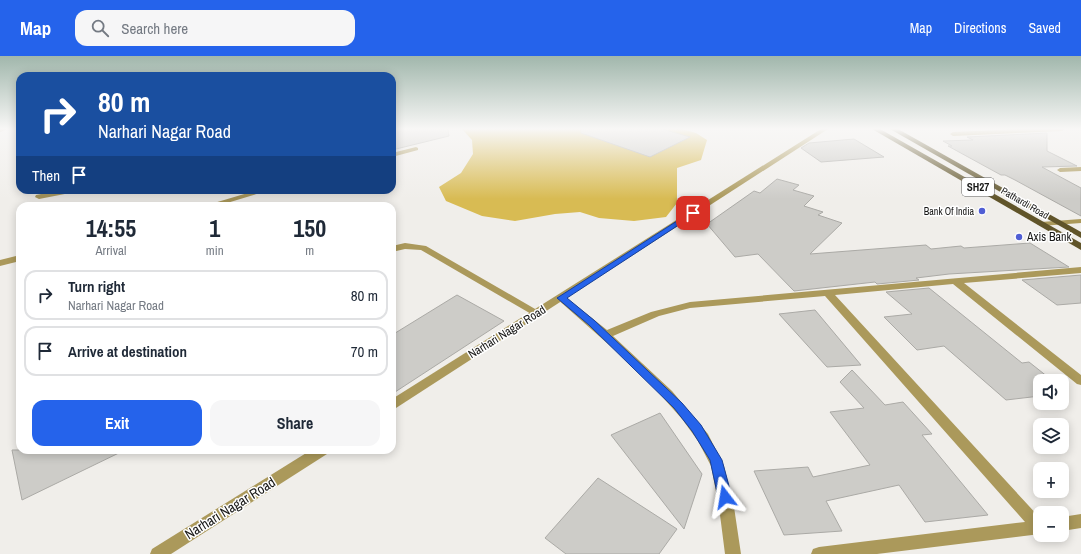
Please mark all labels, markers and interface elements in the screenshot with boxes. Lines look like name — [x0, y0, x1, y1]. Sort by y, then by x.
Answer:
search box — [75, 10, 355, 46]
text: Map — [20, 15, 51, 41]
icon: search — [89, 17, 111, 39]
text: Search here — [121, 18, 188, 39]
text: Map — [910, 19, 932, 37]
text: Directions — [954, 19, 1006, 37]
text: Saved — [1028, 19, 1061, 37]
text: 80 m — [98, 83, 150, 121]
icon: right — [32, 88, 84, 140]
text: Narhari Nagar Road — [98, 119, 231, 144]
icon: arrive — [68, 164, 90, 186]
text: Then — [32, 165, 60, 186]
road number: SH27 — [962, 178, 994, 196]
street label: Pathardi Road — [999, 184, 1051, 222]
pin — [676, 196, 710, 230]
icon: arrive — [682, 202, 704, 224]
place label: Bank Of India — [924, 205, 974, 218]
marker: Bank Of India — [977, 206, 987, 216]
text: 14:55 — [86, 212, 136, 244]
text: 1 — [209, 212, 220, 244]
text: 150 — [293, 212, 326, 244]
place label: Axis Bank — [1026, 229, 1071, 245]
marker: Axis Bank — [1014, 232, 1024, 242]
text: Arrival — [96, 242, 126, 259]
text: min — [206, 242, 224, 259]
text: m — [305, 242, 314, 259]
text: Turn right — [68, 276, 125, 297]
icon: right — [34, 284, 56, 306]
text: 80 m — [351, 285, 378, 306]
text: Narhari Nagar Road — [68, 297, 164, 314]
street label: Narhari Nagar Road — [465, 302, 549, 362]
icon: arrive — [34, 340, 56, 362]
text: Arrive at destination — [68, 341, 187, 362]
text: 70 m — [351, 341, 378, 362]
map controls — [1033, 374, 1069, 542]
button: sound — [1033, 374, 1069, 410]
button: Exit — [32, 400, 202, 446]
button: Share — [210, 400, 380, 446]
button: layers — [1033, 418, 1069, 454]
button: + — [1033, 462, 1069, 498]
street label: Narhari Nagar Road — [181, 473, 279, 543]
position arrow — [704, 476, 746, 518]
button: − — [1033, 506, 1069, 542]

